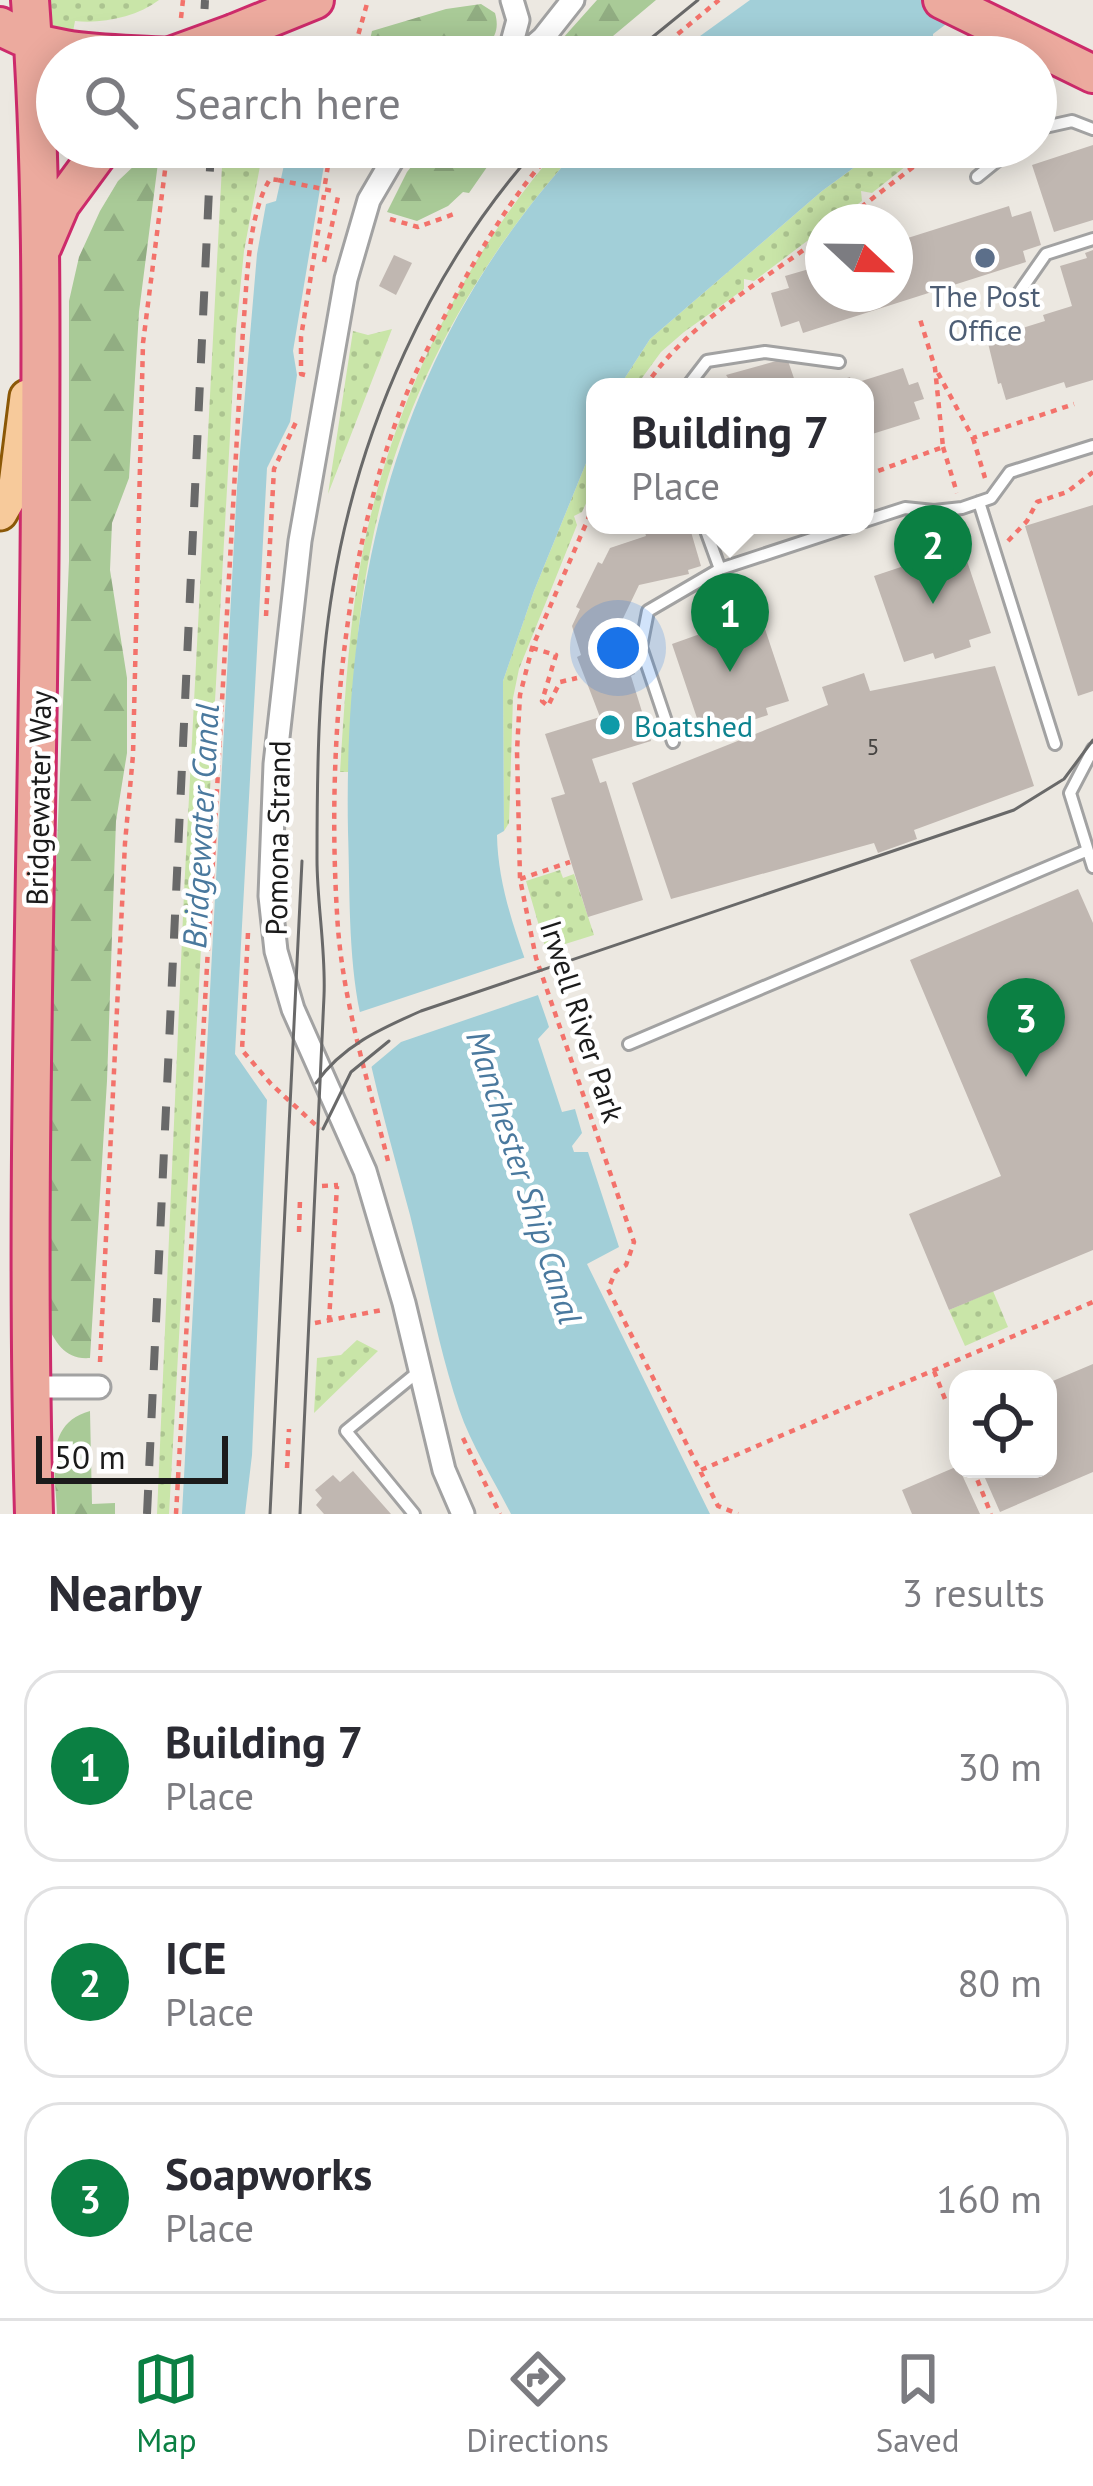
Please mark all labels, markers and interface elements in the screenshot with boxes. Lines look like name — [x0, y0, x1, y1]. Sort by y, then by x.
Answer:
search box — [36, 36, 1057, 168]
icon: search — [78, 69, 144, 135]
text: Search here — [174, 73, 401, 131]
north arrow — [805, 204, 913, 312]
marker: The Post Office — [972, 245, 998, 271]
place label: The Post Office — [930, 276, 1040, 349]
popup — [586, 378, 874, 534]
text: Building 7 — [631, 402, 829, 460]
text: Place — [631, 460, 720, 511]
pin: 2 — [894, 505, 972, 604]
pin: 1 — [691, 573, 769, 672]
your location — [588, 618, 648, 678]
street label: Bridgewater Way — [17, 690, 59, 906]
water label: Bridgewater Canal — [172, 702, 228, 950]
place label: Boatshed — [634, 706, 753, 745]
marker: Boatshed — [597, 712, 623, 738]
house number: 5 — [866, 731, 880, 762]
street label: Pomona Strand — [256, 740, 298, 936]
street label: Irwell River Park — [532, 915, 634, 1128]
pin: 3 — [987, 978, 1065, 1077]
water label: Manchester Ship Canal — [457, 1025, 593, 1329]
map controls — [949, 1370, 1057, 1478]
button: locate — [949, 1370, 1057, 1478]
scale bar — [36, 1430, 228, 1483]
text: 50 m — [54, 1435, 126, 1478]
text: Nearby — [48, 1559, 202, 1625]
text: 3 results — [902, 1567, 1045, 1618]
text: Building 7 — [165, 1712, 363, 1770]
text: 1 — [79, 1741, 101, 1792]
text: 30 m — [957, 1741, 1042, 1792]
text: Place — [165, 1770, 254, 1821]
text: ICE — [165, 1928, 226, 1986]
text: 2 — [79, 1957, 101, 2008]
text: 80 m — [957, 1957, 1042, 2008]
text: Place — [165, 1986, 254, 2037]
text: Soapworks — [165, 2144, 372, 2202]
text: 3 — [79, 2173, 101, 2224]
text: 160 m — [936, 2173, 1042, 2224]
text: Place — [165, 2202, 254, 2253]
tab: Map — [133, 2346, 199, 2461]
tab: Directions — [466, 2346, 609, 2461]
tab: Saved — [876, 2346, 960, 2461]

